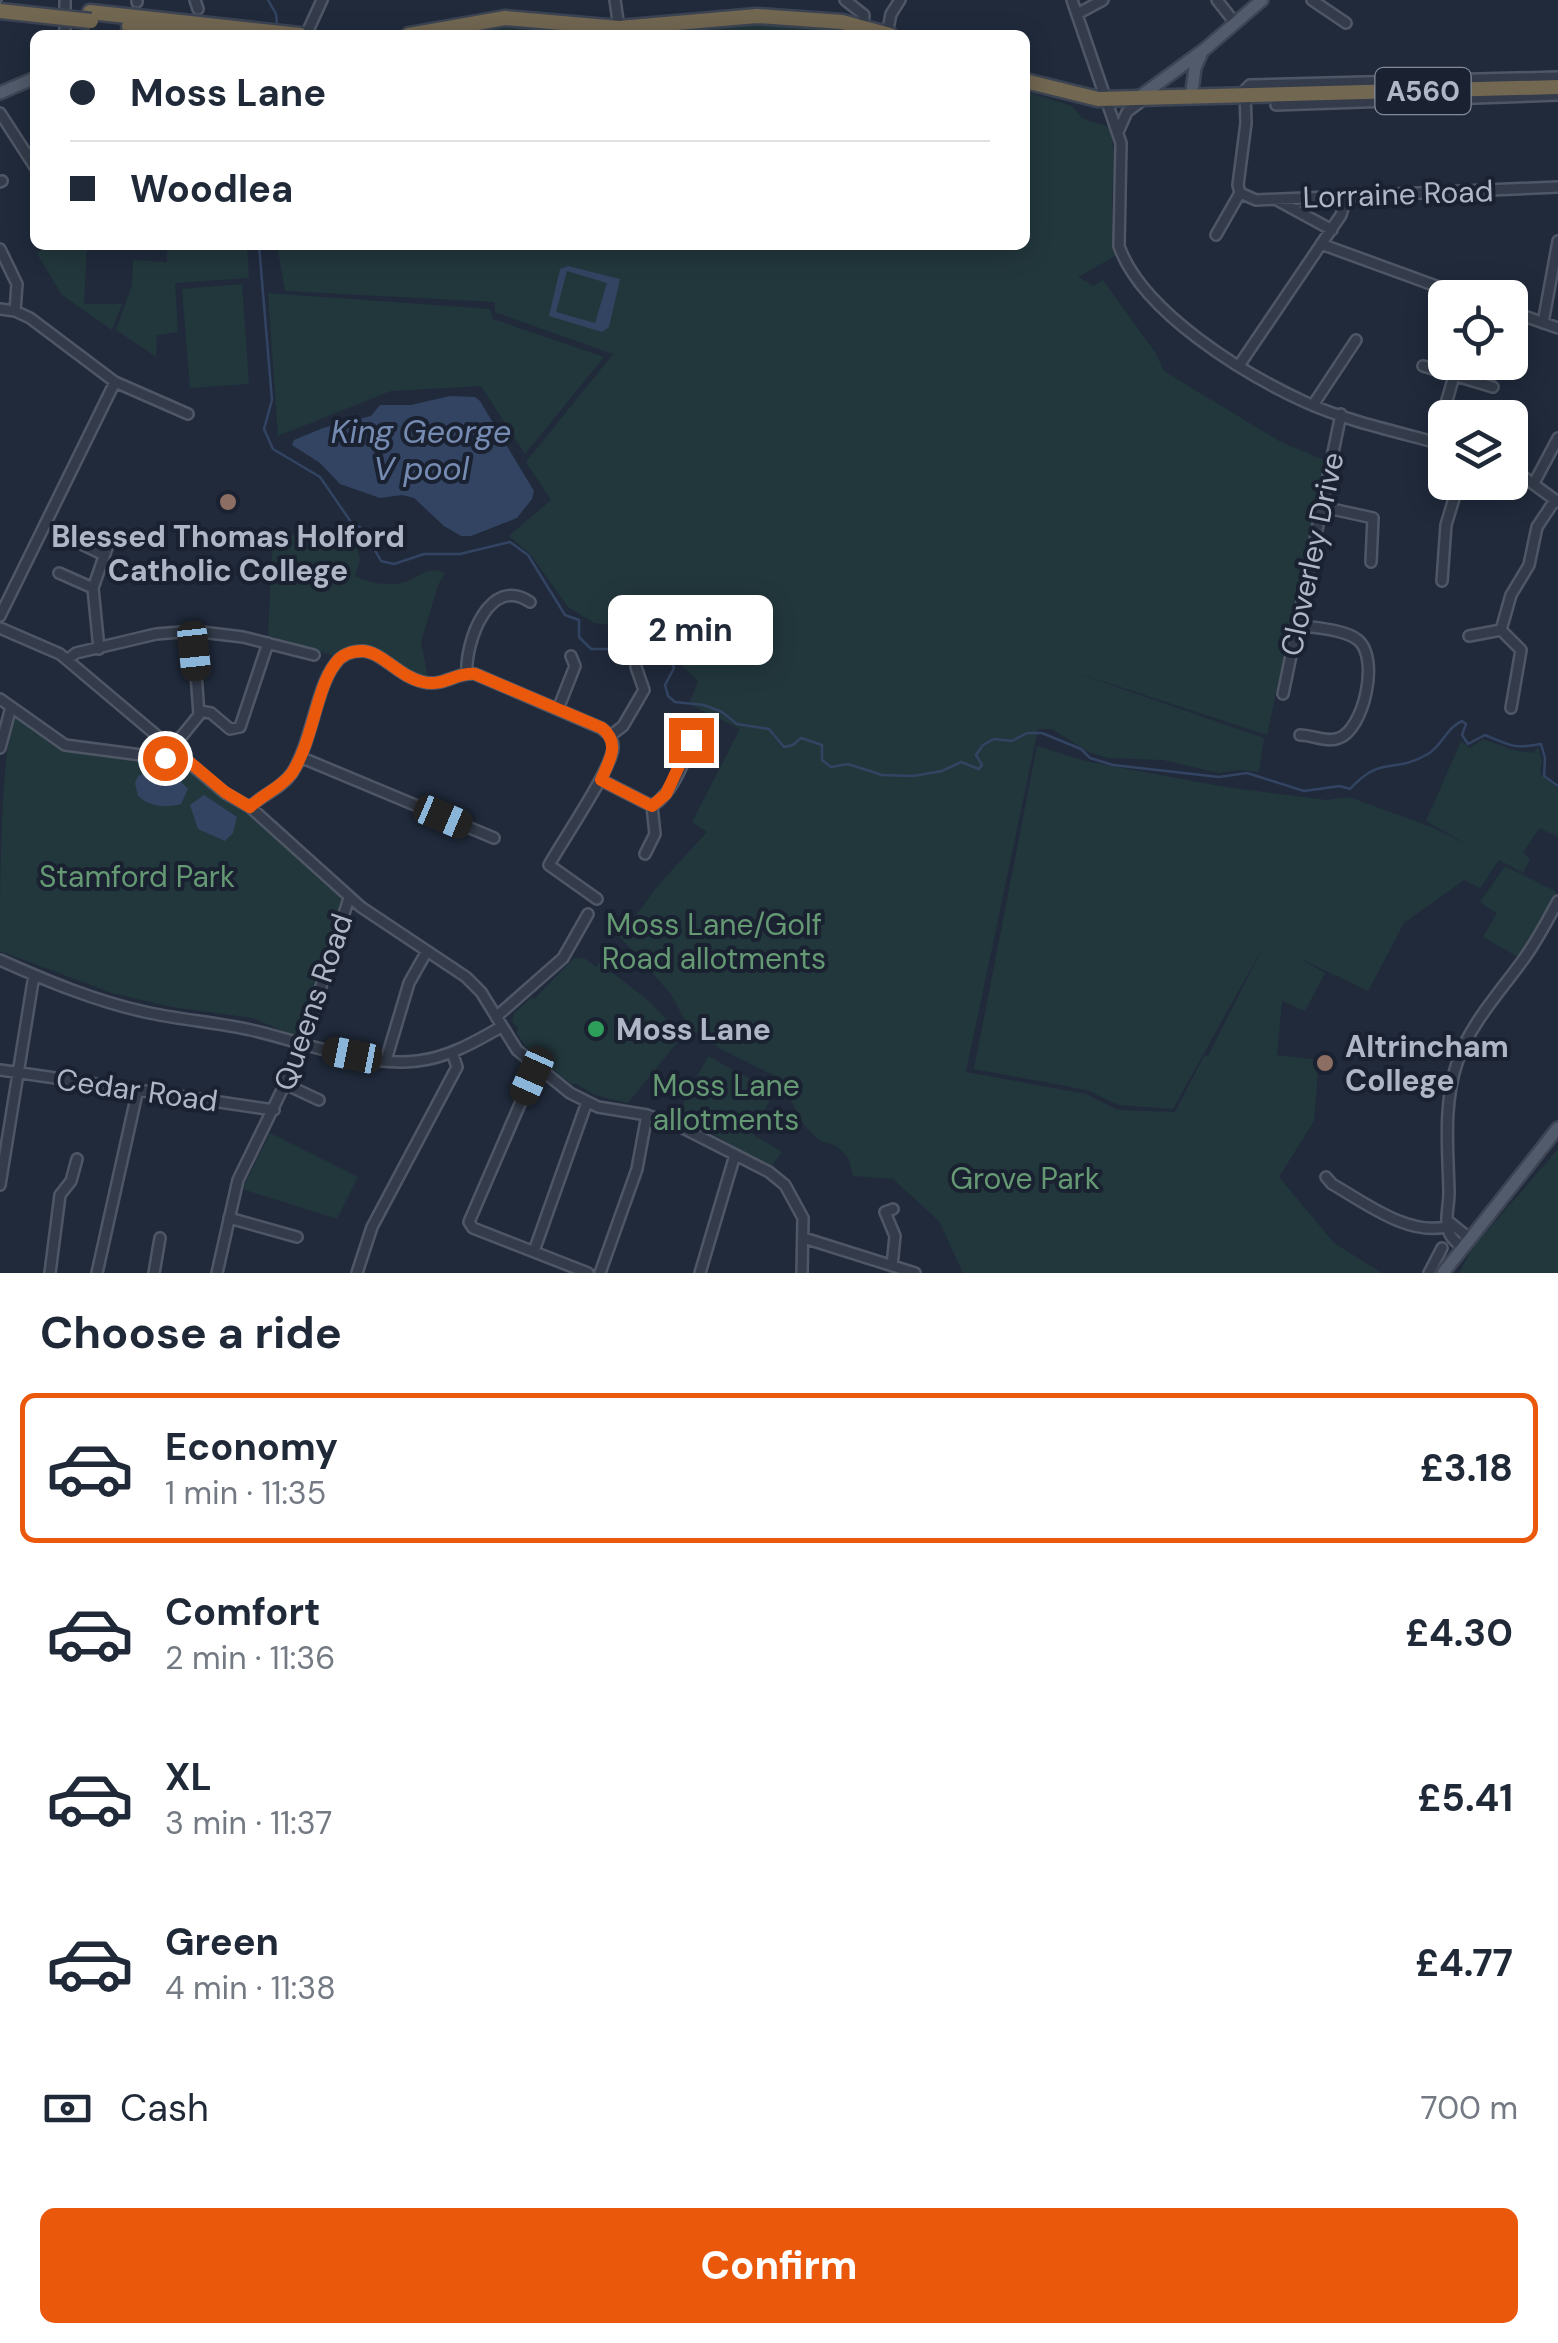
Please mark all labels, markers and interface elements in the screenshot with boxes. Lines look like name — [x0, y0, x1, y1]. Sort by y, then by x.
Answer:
text: Moss Lane — [130, 68, 326, 118]
road number: A560 — [1376, 68, 1470, 114]
text: Woodlea — [130, 164, 293, 214]
street label: Lorraine Road — [1302, 171, 1494, 217]
map controls — [1428, 280, 1528, 500]
button: locate — [1428, 280, 1528, 380]
button: layers — [1428, 400, 1528, 500]
water label: King George V pool — [331, 411, 511, 490]
street label: Cloverley Drive — [1271, 449, 1353, 659]
marker: Blessed Thomas Holford Catholic College — [217, 491, 239, 513]
place label: Blessed Thomas Holford Catholic College — [51, 517, 405, 590]
callout: 2 min — [608, 595, 774, 665]
text: 2 min — [648, 609, 733, 651]
car — [176, 620, 212, 682]
route end — [669, 718, 714, 763]
route start — [143, 736, 188, 781]
car — [410, 791, 476, 843]
park label: Stamford Park — [39, 857, 235, 896]
park label: Moss Lane/Golf Road allotments — [602, 905, 826, 978]
street label: Queens Road — [265, 908, 361, 1096]
place label: Moss Lane — [616, 1010, 771, 1049]
marker: Moss Lane — [585, 1018, 607, 1040]
place label: Altrincham College — [1345, 1027, 1509, 1100]
car — [320, 1035, 384, 1075]
car — [506, 1042, 558, 1110]
marker: Altrincham College — [1314, 1052, 1336, 1074]
street label: Cedar Road — [54, 1059, 220, 1121]
park label: Moss Lane allotments — [652, 1066, 800, 1139]
park label: Grove Park — [950, 1159, 1100, 1198]
text: Choose a ride — [40, 1303, 342, 1362]
text: Economy — [165, 1422, 338, 1472]
icon: car — [45, 1423, 135, 1513]
text: £3.18 — [1420, 1443, 1513, 1493]
text: 1 min · 11:35 — [165, 1472, 326, 1514]
text: Comfort — [165, 1587, 321, 1637]
icon: car — [45, 1588, 135, 1678]
text: £4.30 — [1405, 1608, 1513, 1658]
text: 2 min · 11:36 — [165, 1637, 335, 1679]
text: XL — [165, 1752, 212, 1802]
icon: car — [45, 1753, 135, 1843]
text: £5.41 — [1417, 1773, 1513, 1823]
text: 3 min · 11:37 — [165, 1802, 332, 1844]
text: Green — [165, 1917, 279, 1967]
icon: car — [45, 1918, 135, 2008]
text: £4.77 — [1415, 1938, 1513, 1988]
text: 4 min · 11:38 — [165, 1967, 336, 2009]
icon: cash — [40, 2081, 95, 2136]
text: Cash — [120, 2083, 209, 2133]
text: 700 m — [1421, 2087, 1518, 2129]
button: Confirm — [40, 2208, 1518, 2323]

